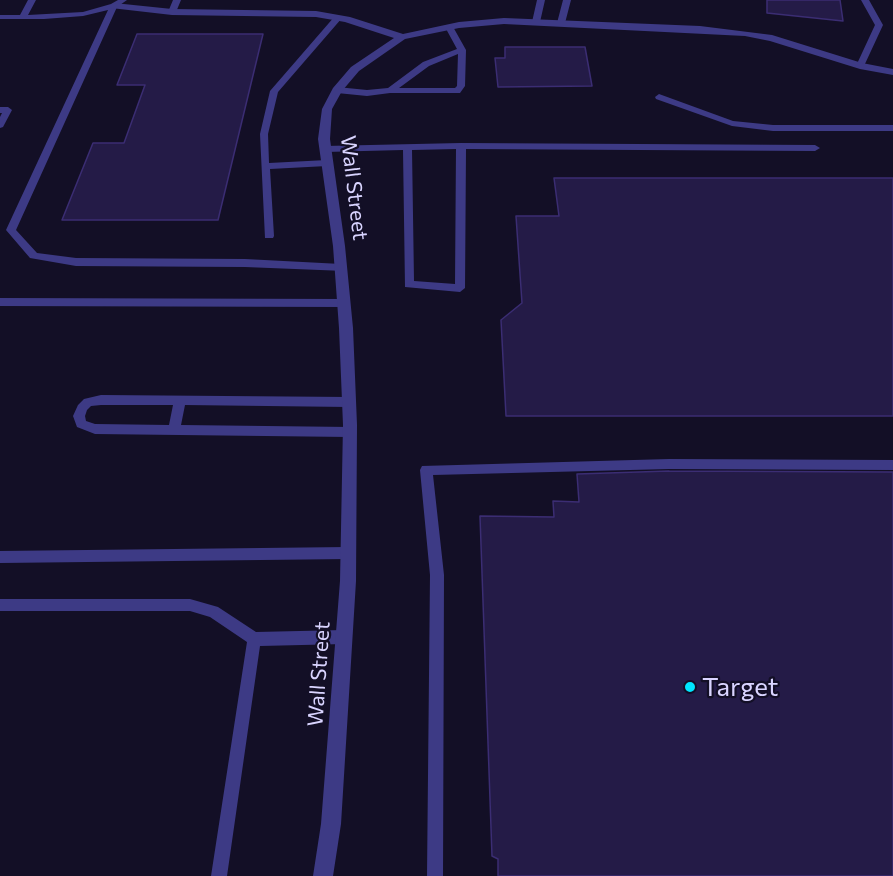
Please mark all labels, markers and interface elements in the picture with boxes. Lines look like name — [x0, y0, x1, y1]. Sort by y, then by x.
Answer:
street label: Wall Street — [335, 134, 373, 242]
street label: Wall Street — [303, 621, 335, 727]
place label: Target — [702, 671, 778, 703]
marker: Target — [683, 680, 697, 694]

